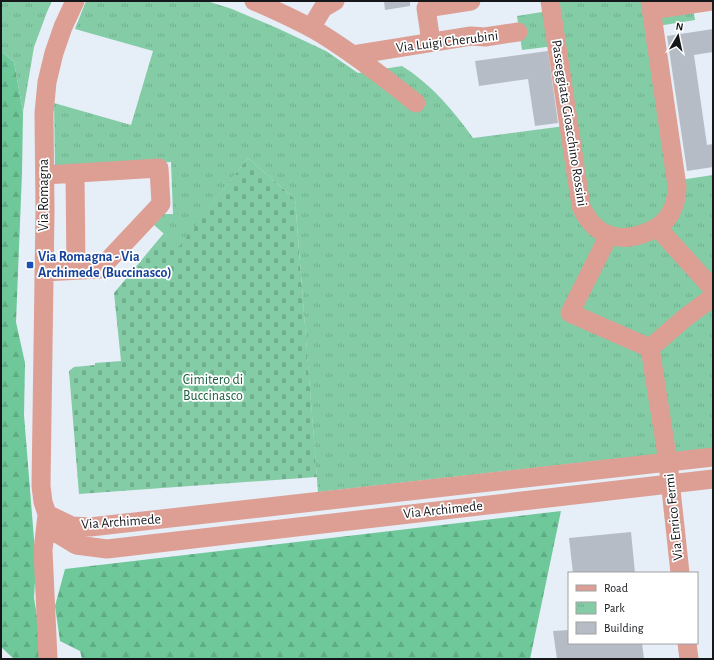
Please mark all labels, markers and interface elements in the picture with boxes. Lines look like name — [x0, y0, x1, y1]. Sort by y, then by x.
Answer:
north arrow — [658, 16, 698, 56]
text: N — [675, 21, 684, 33]
street label: Via Luigi Cherubini — [395, 29, 499, 55]
street label: Passeggiata Gioacchino Rossini — [549, 39, 589, 207]
street label: Via Romagna — [37, 158, 51, 231]
place label: Via Romagna - Via Archimede (Buccinasco) — [38, 250, 172, 280]
marker: Via Romagna - Via Archimede (Buccinasco) — [25, 260, 35, 270]
park label: Cimitero di Buccinasco — [183, 373, 243, 403]
street label: Via Enrico Fermi — [662, 473, 686, 561]
street label: Via Archimede — [403, 499, 483, 521]
street label: Via Archimede — [81, 512, 161, 532]
legend — [568, 572, 698, 644]
text: Road — [604, 582, 628, 594]
text: Park — [604, 602, 625, 614]
text: Building — [604, 622, 644, 634]

